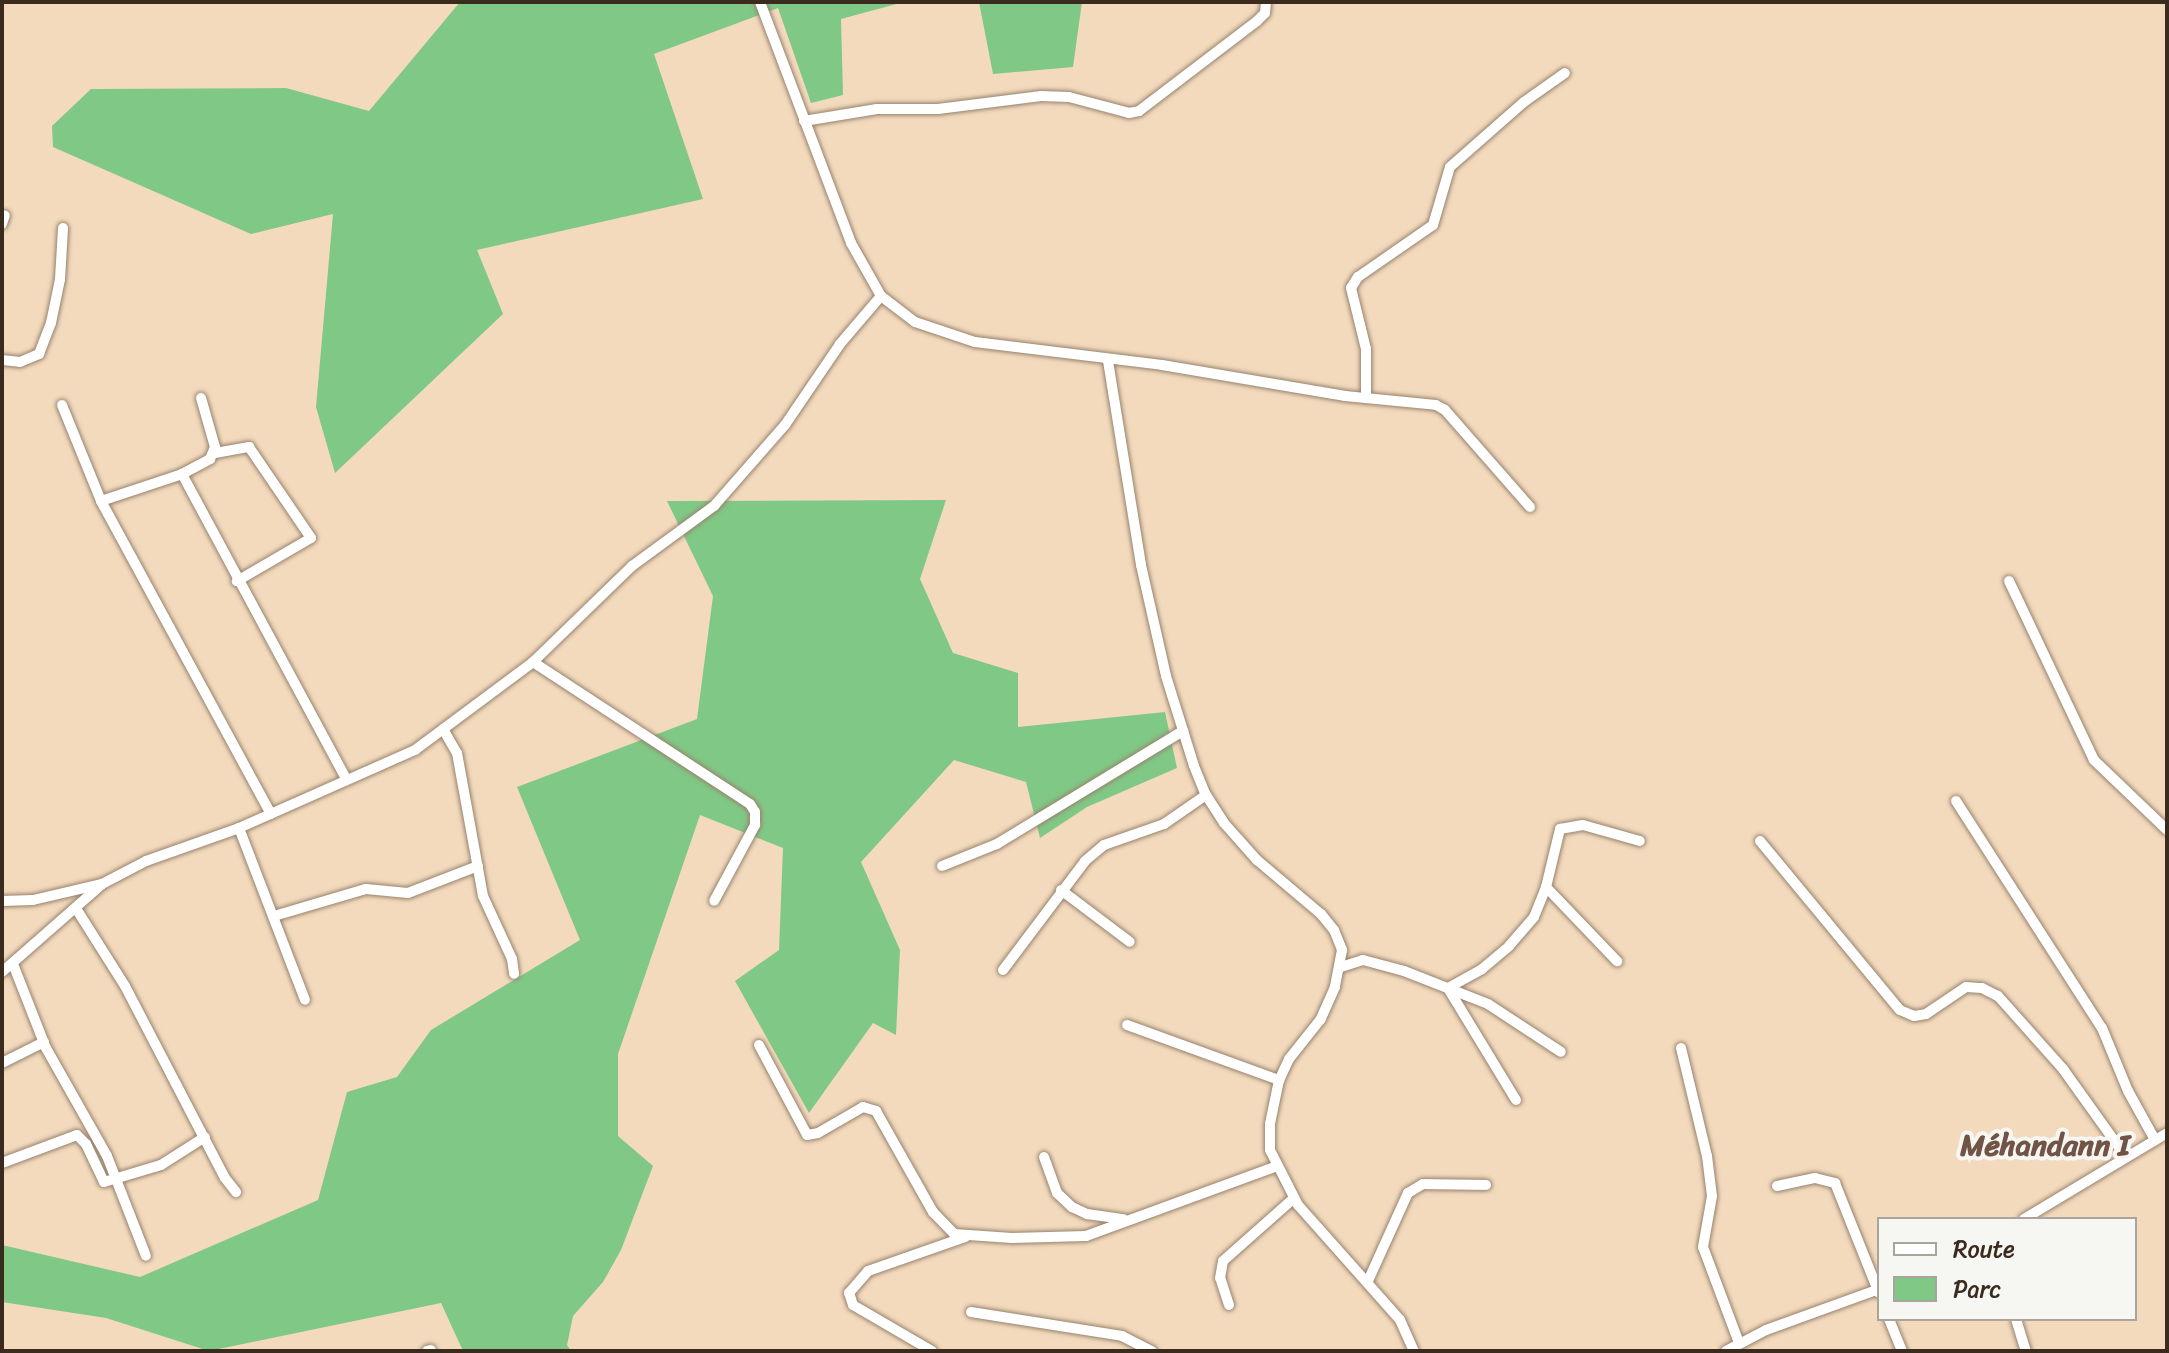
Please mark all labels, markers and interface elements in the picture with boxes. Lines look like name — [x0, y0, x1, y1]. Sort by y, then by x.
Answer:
district label: Méhandann I — [1960, 1127, 2130, 1163]
legend — [1877, 1217, 2137, 1321]
text: Route — [1953, 1228, 2015, 1270]
text: Parc — [1953, 1268, 2001, 1310]

